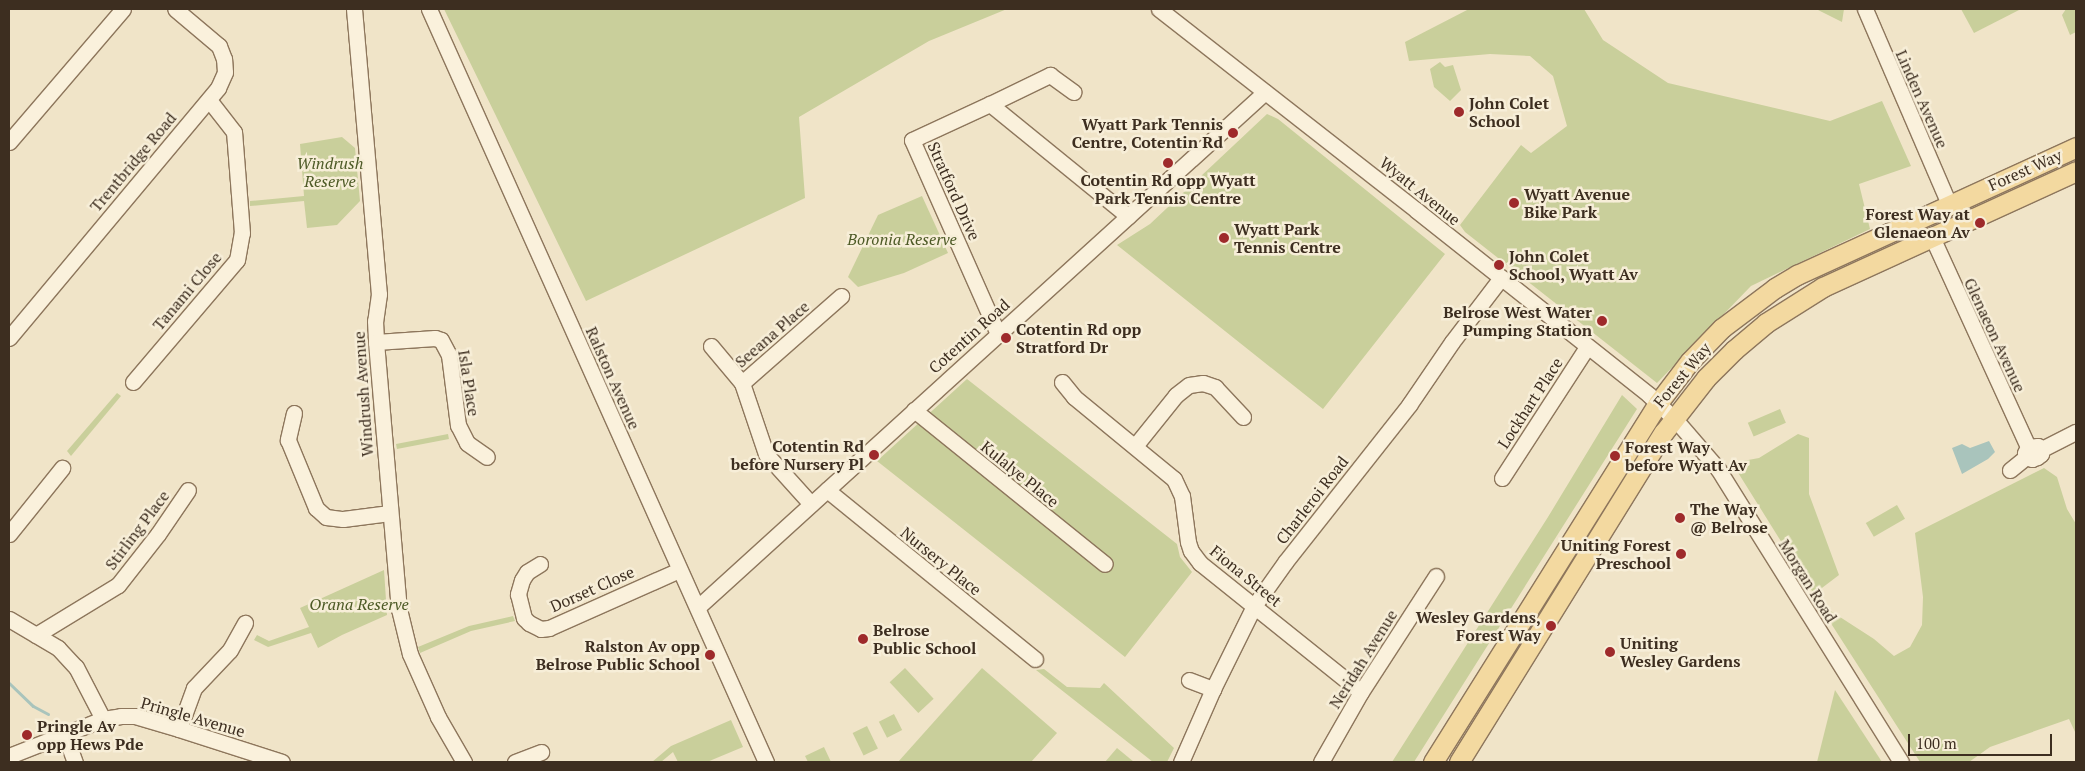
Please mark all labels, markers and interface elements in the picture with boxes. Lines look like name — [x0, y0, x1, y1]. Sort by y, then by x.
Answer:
street label: Linden Avenue — [1892, 47, 1952, 151]
place label: John Colet School — [1469, 93, 1549, 131]
marker: John Colet School — [1453, 106, 1465, 118]
street label: Trentbridge Road — [86, 108, 180, 216]
place label: Wyatt Park Tennis Centre, Cotentin Rd — [1071, 114, 1223, 152]
marker: Wyatt Park Tennis Centre, Cotentin Rd — [1227, 127, 1239, 139]
street label: Stratford Drive — [924, 139, 984, 243]
street label: Forest Way — [1985, 145, 2065, 195]
park label: Windrush Reserve — [297, 153, 363, 191]
street label: Wyatt Avenue — [1376, 153, 1464, 229]
marker: Cotentin Rd opp Wyatt Park Tennis Centre — [1162, 157, 1174, 169]
place label: Cotentin Rd opp Wyatt Park Tennis Centre — [1080, 170, 1256, 208]
place label: Wyatt Avenue Bike Park — [1524, 184, 1630, 222]
marker: Wyatt Avenue Bike Park — [1508, 197, 1520, 209]
place label: Forest Way at Glenaeon Av — [1865, 204, 1970, 242]
marker: Forest Way at Glenaeon Av — [1974, 217, 1986, 229]
place label: Wyatt Park Tennis Centre — [1234, 219, 1341, 257]
park label: Boronia Reserve — [847, 229, 957, 249]
marker: Wyatt Park Tennis Centre — [1218, 232, 1230, 244]
place label: John Colet School, Wyatt Av — [1509, 246, 1639, 284]
street label: Tanami Close — [149, 248, 225, 334]
marker: John Colet School, Wyatt Av — [1493, 259, 1505, 271]
street label: Glenaeon Avenue — [1960, 275, 2030, 395]
street label: Cotentin Road — [925, 295, 1013, 377]
street label: Seeana Place — [731, 297, 813, 371]
place label: Belrose West Water Pumping Station — [1443, 302, 1592, 340]
marker: Belrose West Water Pumping Station — [1596, 315, 1608, 327]
place label: Cotentin Rd opp Stratford Dr — [1016, 319, 1141, 357]
street label: Ralston Avenue — [582, 324, 644, 432]
street label: Windrush Avenue — [349, 330, 377, 458]
marker: Cotentin Rd opp Stratford Dr — [1000, 332, 1012, 344]
street label: Forest Way — [1649, 339, 1715, 411]
street label: Isla Place — [454, 348, 484, 418]
street label: Lockhart Place — [1494, 354, 1566, 452]
place label: Cotentin Rd before Nursery Pl — [731, 436, 864, 474]
street label: Kulalye Place — [977, 437, 1063, 511]
place label: Forest Way before Wyatt Av — [1625, 437, 1747, 475]
marker: Cotentin Rd before Nursery Pl — [868, 449, 880, 461]
marker: Forest Way before Wyatt Av — [1609, 450, 1621, 462]
street label: Charleroi Road — [1272, 452, 1352, 548]
street label: Stirling Place — [101, 486, 173, 574]
place label: The Way @ Belrose — [1690, 499, 1768, 537]
marker: The Way @ Belrose — [1674, 512, 1686, 524]
street label: Nursery Place — [897, 523, 985, 599]
place label: Uniting Forest Preschool — [1561, 535, 1671, 573]
street label: Morgan Road — [1775, 536, 1841, 626]
street label: Fiona Street — [1206, 541, 1286, 611]
marker: Uniting Forest Preschool — [1675, 548, 1687, 560]
street label: Dorset Close — [547, 562, 637, 616]
park label: Orana Reserve — [309, 594, 409, 614]
street label: Neridah Avenue — [1325, 606, 1401, 712]
place label: Wesley Gardens, Forest Way — [1416, 607, 1541, 645]
place label: Belrose Public School — [873, 620, 976, 658]
marker: Wesley Gardens, Forest Way — [1545, 620, 1557, 632]
marker: Belrose Public School — [857, 633, 869, 645]
place label: Uniting Wesley Gardens — [1620, 633, 1740, 671]
place label: Ralston Av opp Belrose Public School — [536, 636, 700, 674]
marker: Uniting Wesley Gardens — [1604, 646, 1616, 658]
marker: Ralston Av opp Belrose Public School — [704, 649, 716, 661]
street label: Pringle Avenue — [139, 693, 247, 741]
place label: Pringle Av opp Hews Pde — [37, 716, 144, 754]
scale bar — [1910, 724, 2054, 756]
marker: Pringle Av opp Hews Pde — [21, 729, 33, 741]
text: 100 m — [1916, 733, 1957, 753]

